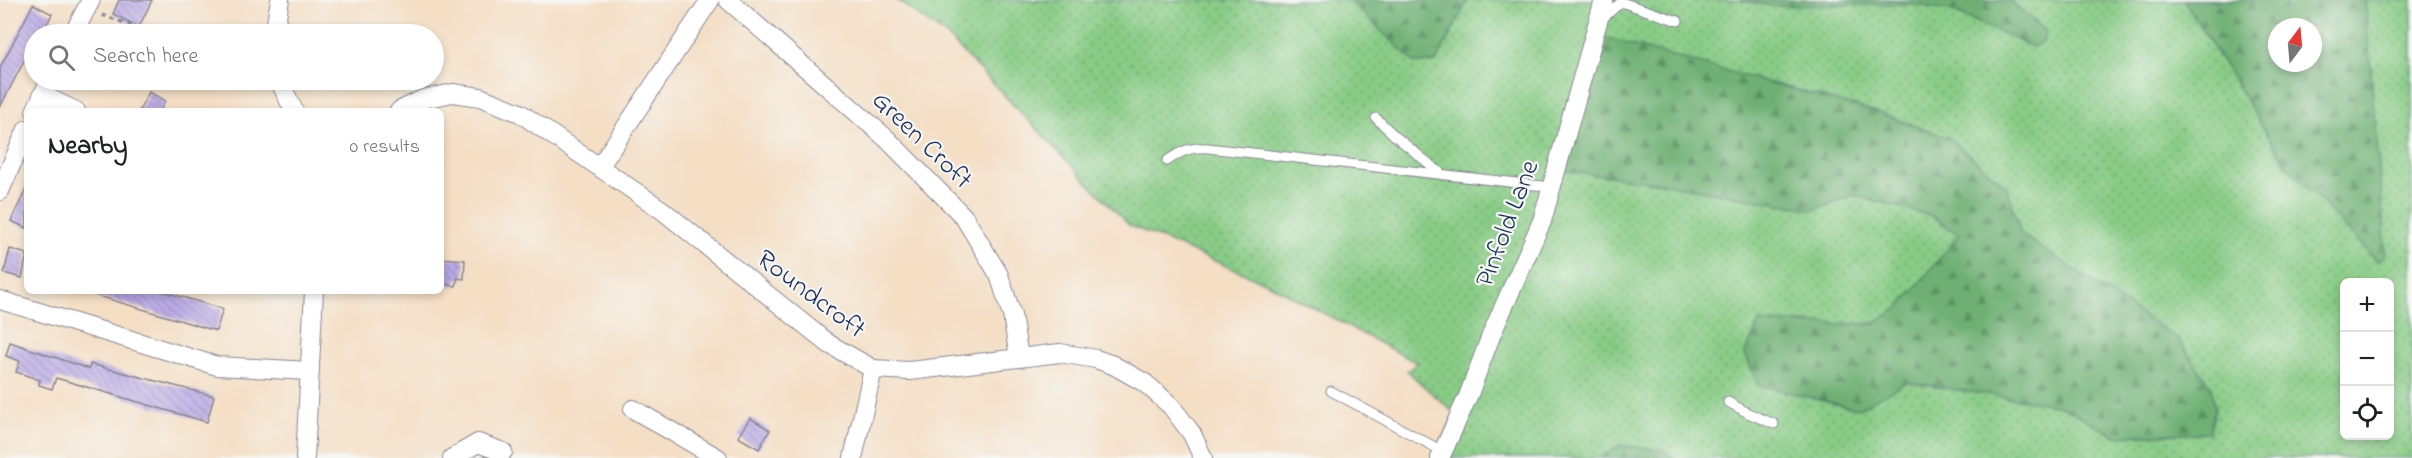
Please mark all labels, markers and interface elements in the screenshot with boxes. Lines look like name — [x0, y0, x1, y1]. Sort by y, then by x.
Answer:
north arrow — [2268, 18, 2322, 72]
search box — [24, 24, 444, 90]
icon: search — [45, 41, 78, 74]
text: Search here — [93, 41, 198, 73]
street label: Green Croft — [862, 83, 981, 199]
text: Nearby — [48, 128, 127, 166]
text: 0 results — [349, 133, 420, 162]
street label: Pinfold Lane — [1466, 154, 1551, 293]
street label: Roundcroft — [748, 241, 873, 349]
map controls — [2340, 278, 2394, 440]
button: + — [2340, 278, 2394, 332]
button: − — [2340, 332, 2394, 386]
button: locate — [2340, 386, 2394, 440]

